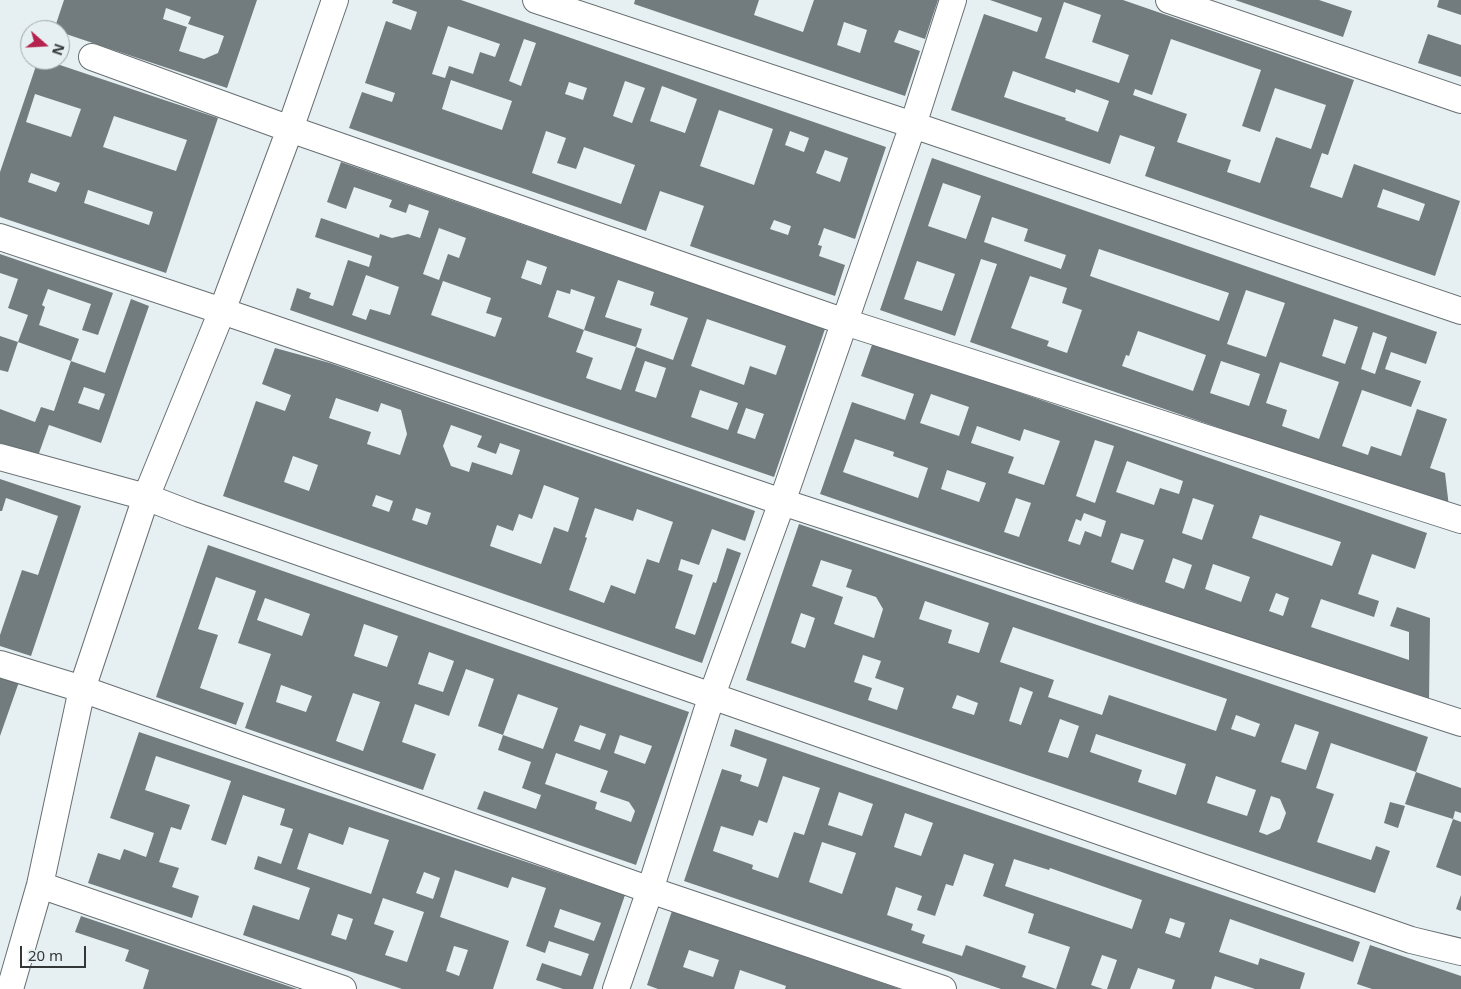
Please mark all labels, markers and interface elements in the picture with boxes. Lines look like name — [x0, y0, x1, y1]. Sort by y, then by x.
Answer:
north arrow — [20, 20, 70, 70]
text: N — [48, 41, 70, 58]
scale bar — [22, 936, 89, 968]
text: 20 m — [28, 945, 63, 965]

